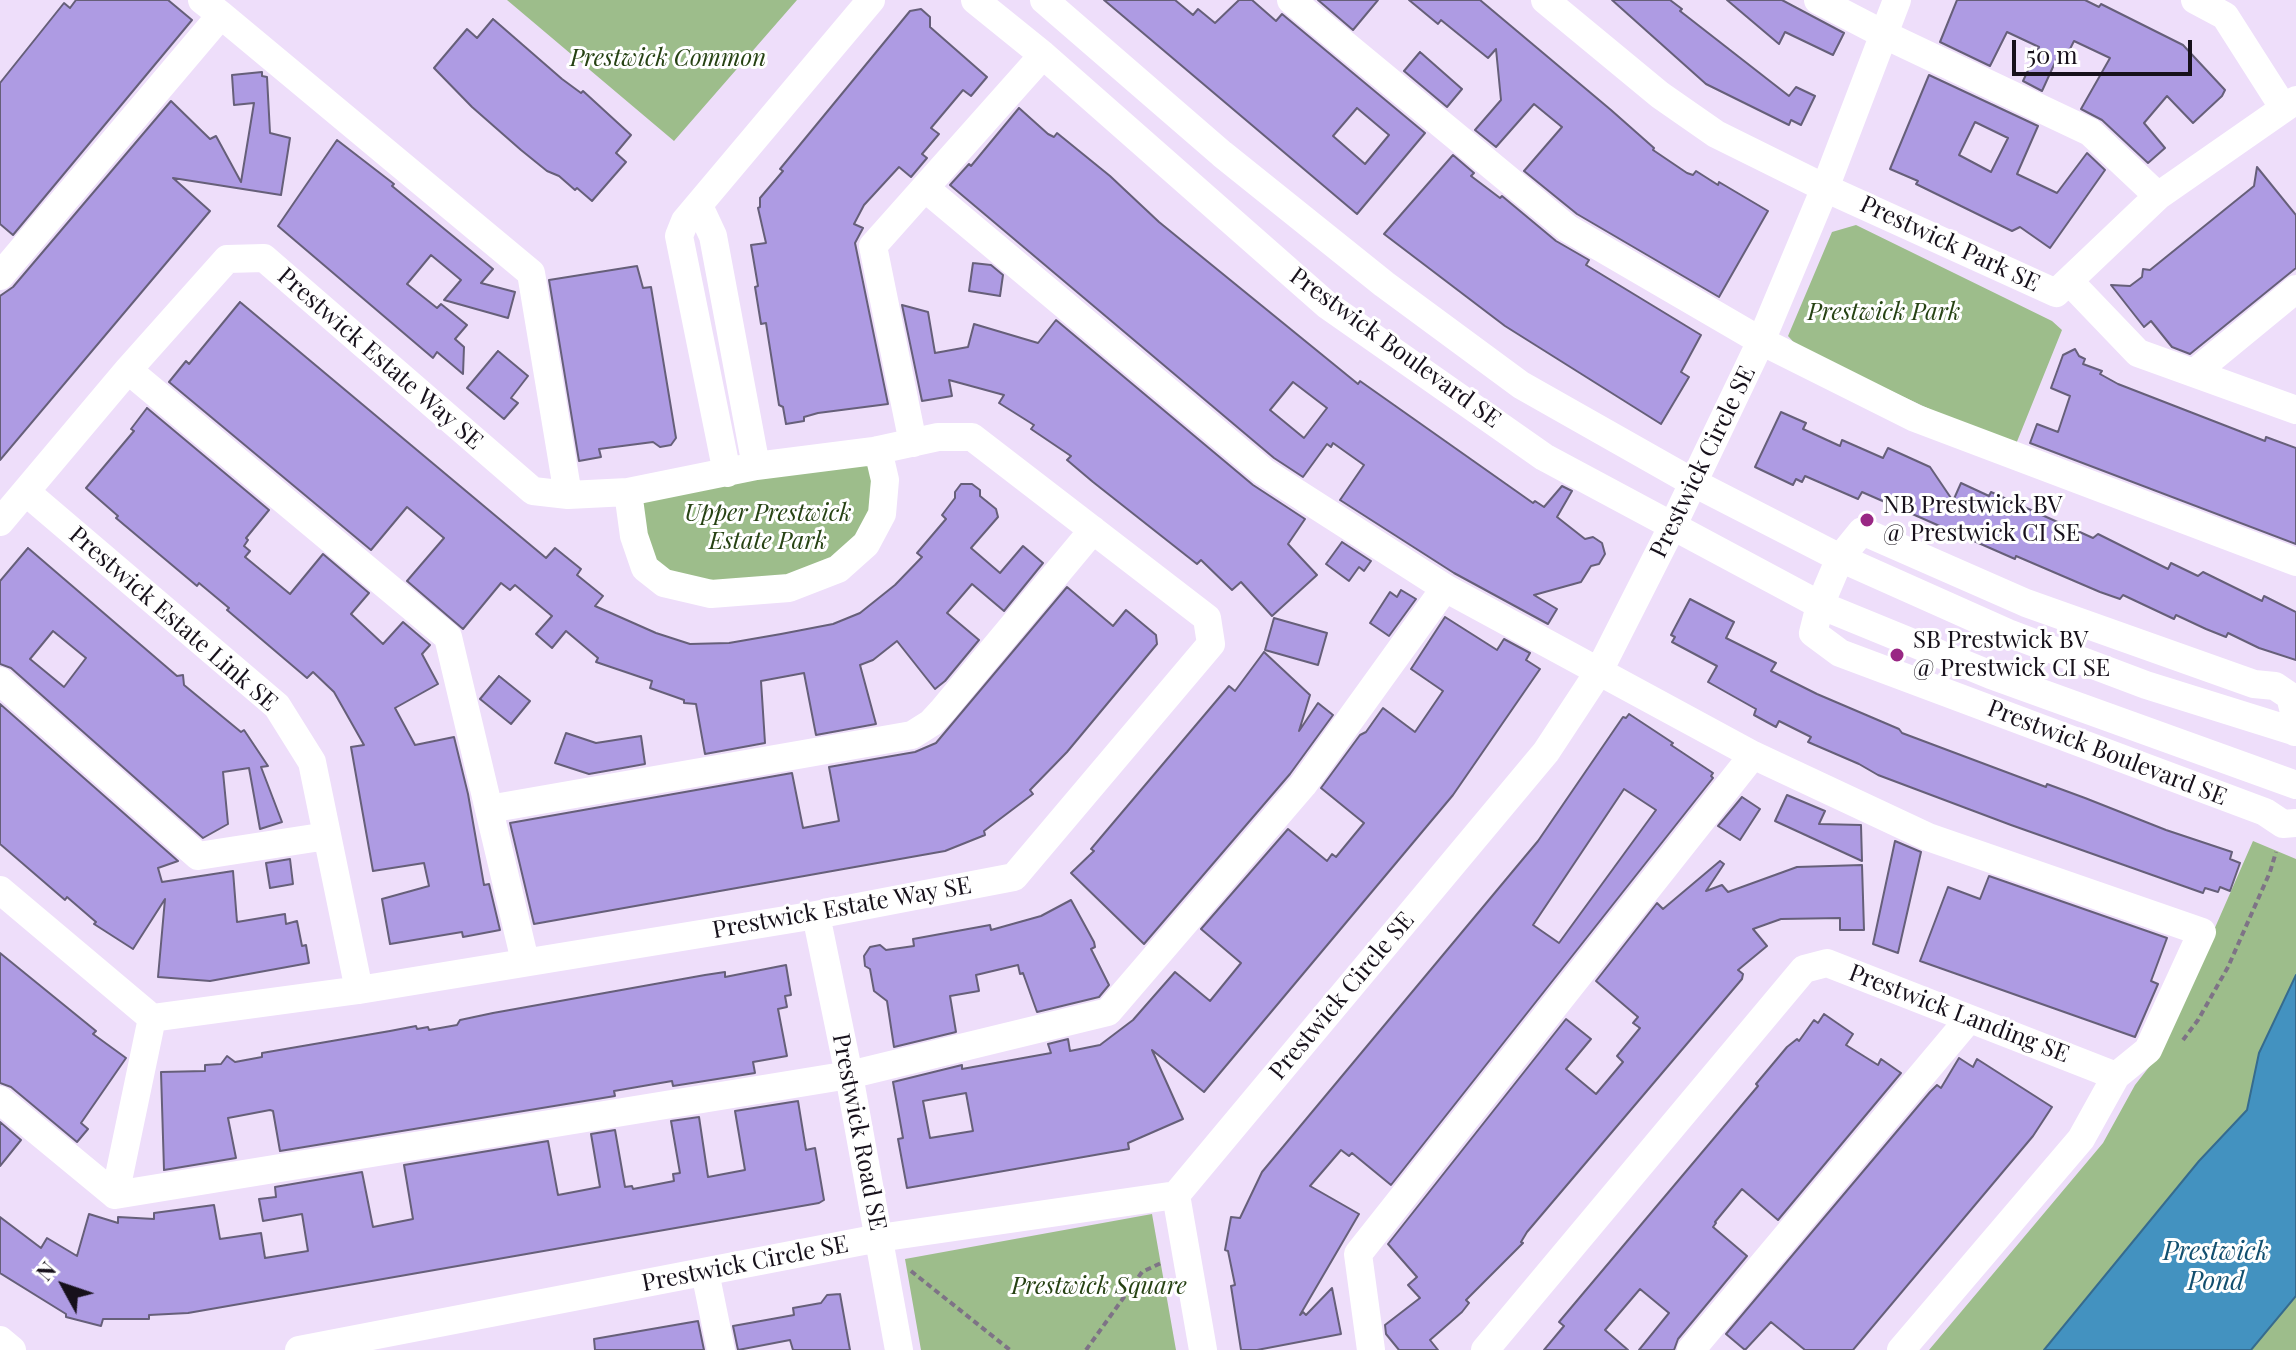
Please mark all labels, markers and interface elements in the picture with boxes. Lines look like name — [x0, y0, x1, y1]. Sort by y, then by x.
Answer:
scale bar — [2016, 24, 2196, 74]
text: 50 m — [2026, 38, 2078, 70]
park label: Prestwick Common — [570, 45, 766, 73]
street label: Prestwick Park SE — [1856, 190, 2044, 298]
street label: Prestwick Estate Way SE — [272, 262, 488, 456]
street label: Prestwick Boulevard SE — [1284, 262, 1506, 434]
park label: Prestwick Park — [1808, 299, 1960, 327]
street label: Prestwick Circle SE — [1644, 361, 1762, 563]
place label: NB Prestwick BV @ Prestwick CI SE — [1883, 492, 2080, 548]
park label: Upper Prestwick Estate Park — [684, 500, 852, 556]
marker: NB Prestwick BV @ Prestwick CI SE — [1858, 511, 1876, 529]
street label: Prestwick Estate Link SE — [63, 521, 283, 717]
place label: SB Prestwick BV @ Prestwick CI SE — [1913, 627, 2110, 683]
marker: SB Prestwick BV @ Prestwick CI SE — [1888, 646, 1906, 664]
street label: Prestwick Boulevard SE — [1983, 694, 2231, 812]
street label: Prestwick Estate Way SE — [710, 871, 974, 945]
street label: Prestwick Circle SE — [1264, 906, 1420, 1086]
street label: Prestwick Landing SE — [1845, 959, 2073, 1069]
street label: Prestwick Road SE — [826, 1031, 892, 1233]
street label: Prestwick Circle SE — [639, 1230, 851, 1298]
water label: Prestwick Pond — [2163, 1236, 2269, 1298]
north arrow — [24, 1246, 104, 1326]
text: N — [29, 1255, 62, 1286]
park label: Prestwick Square — [1011, 1273, 1187, 1301]

